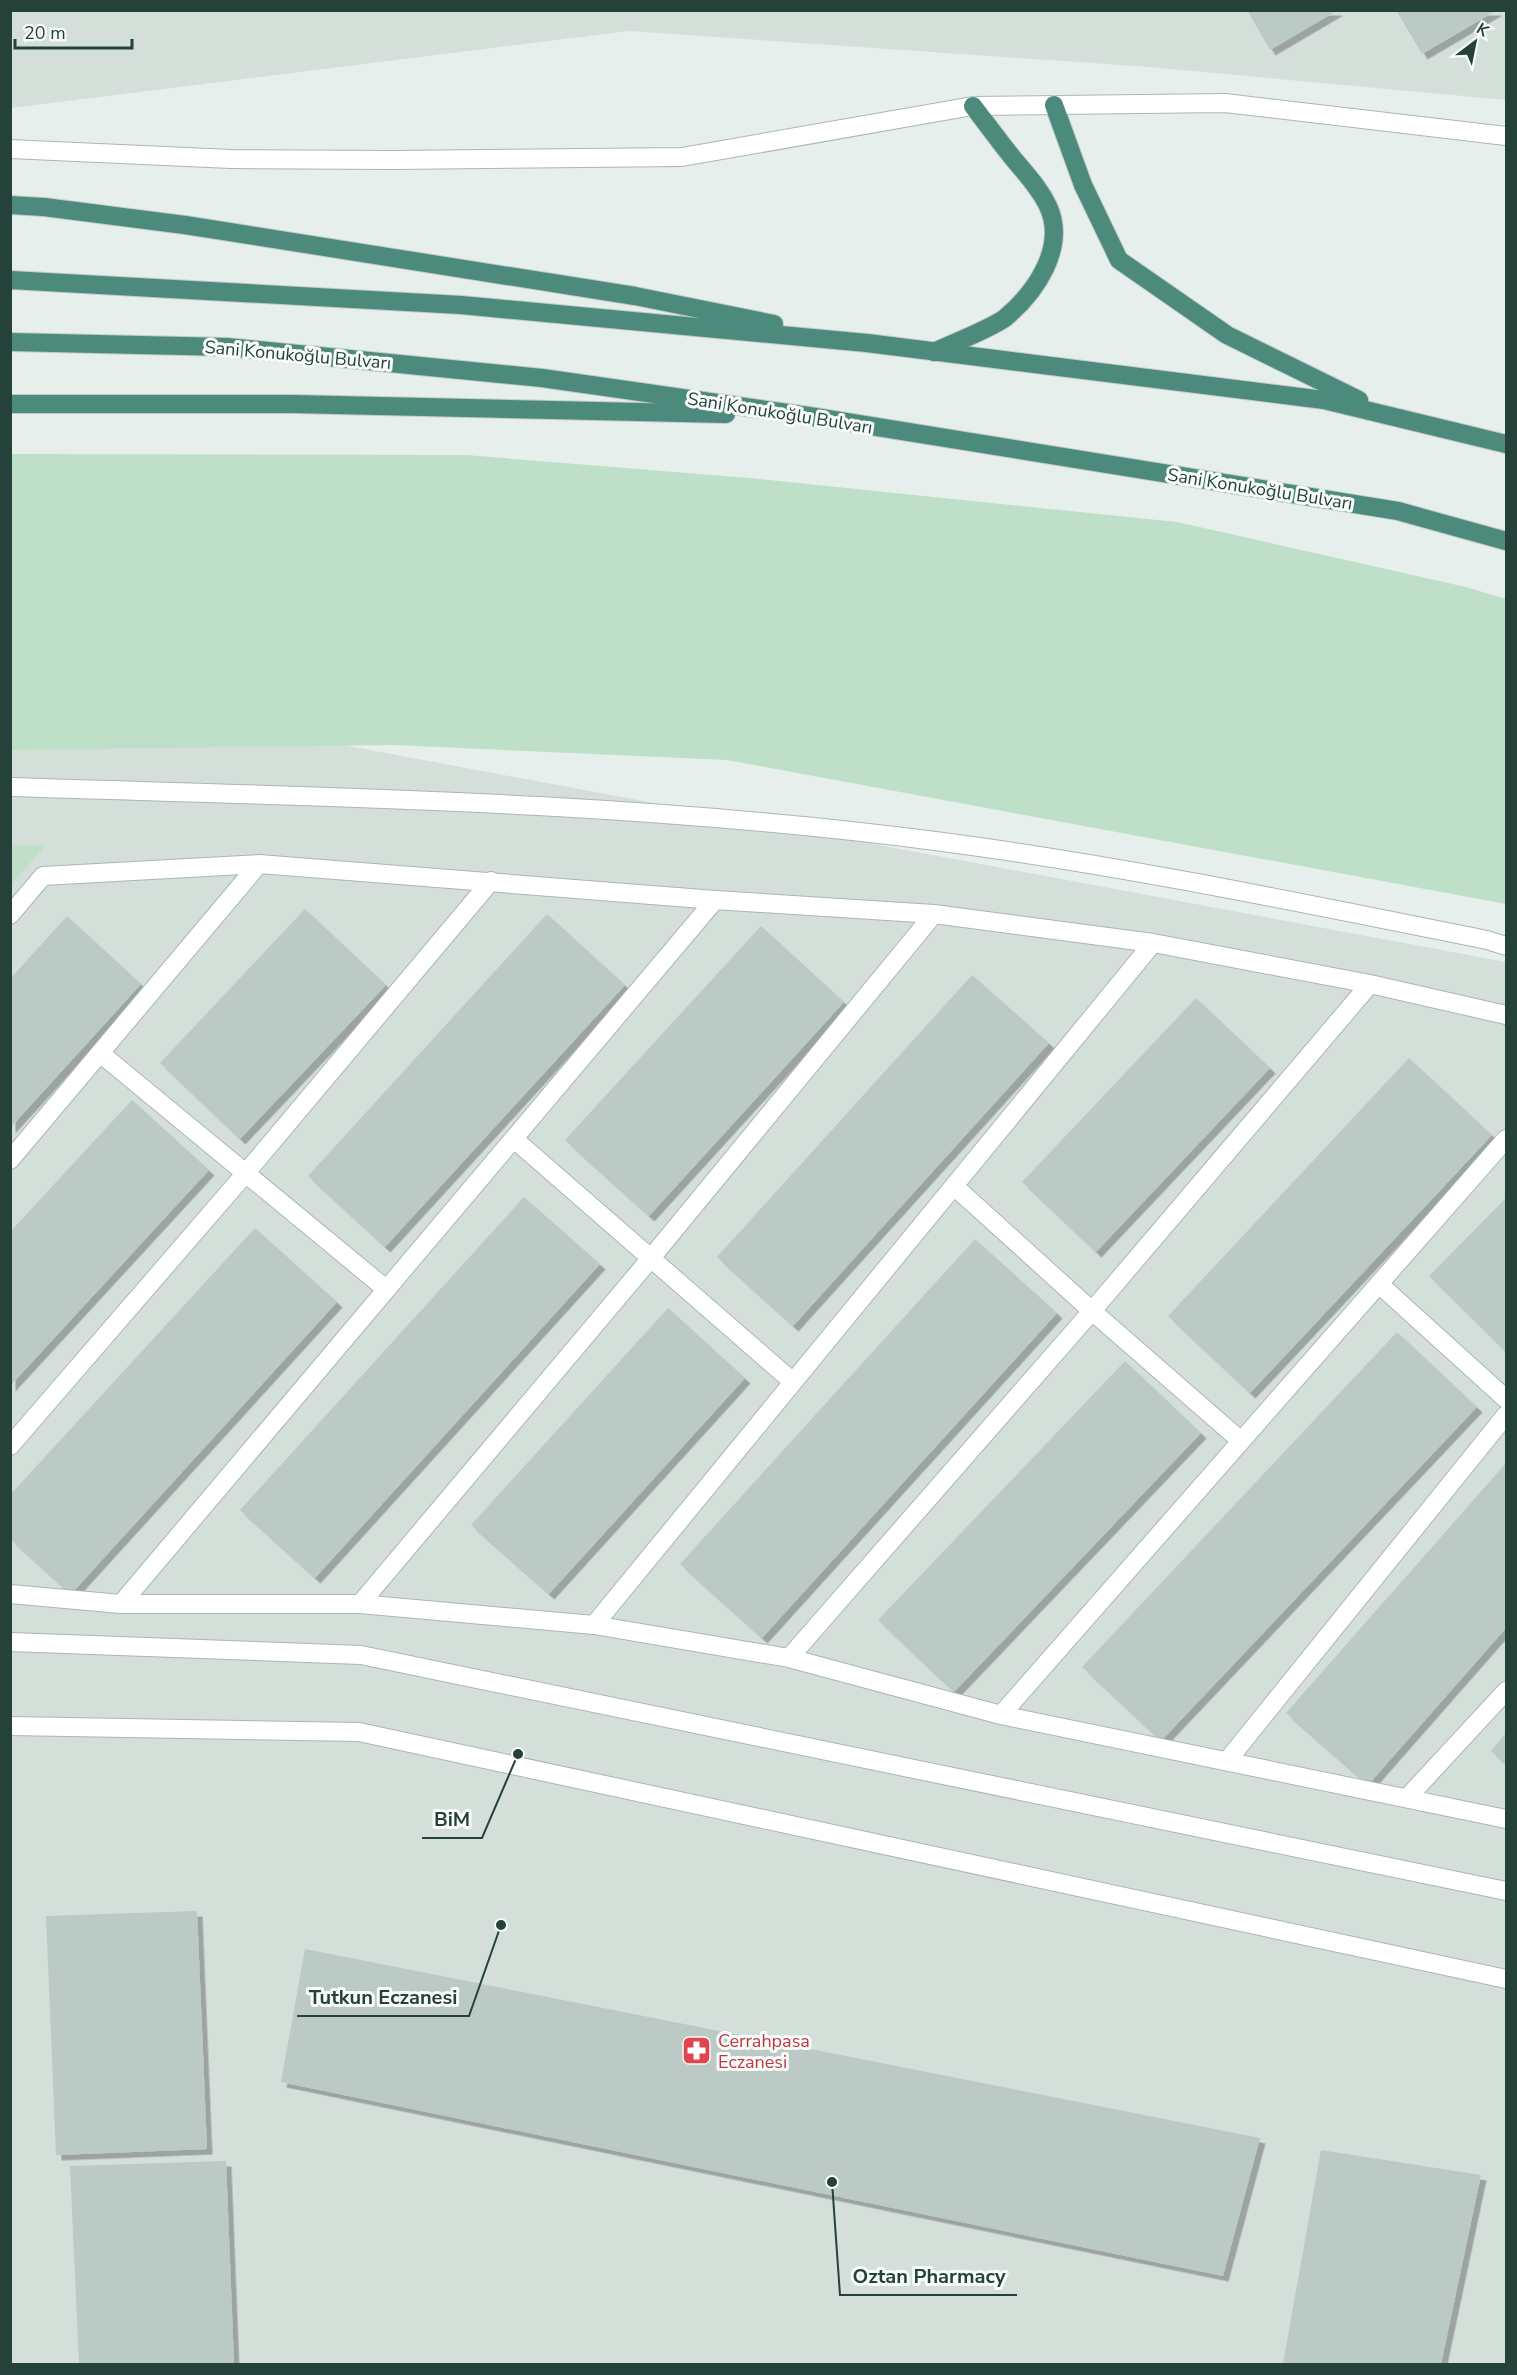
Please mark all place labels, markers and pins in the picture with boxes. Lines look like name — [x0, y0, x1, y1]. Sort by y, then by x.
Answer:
callout: BiM — [422, 1800, 482, 1838]
callout: Tutkun Eczanesi — [297, 1978, 469, 2016]
place label: Cerrahpasa Eczanesi — [718, 2029, 810, 2074]
pharmacy icon: Cerrahpasa Eczanesi — [681, 2035, 713, 2067]
callout: Oztan Pharmacy — [840, 2257, 1017, 2295]

